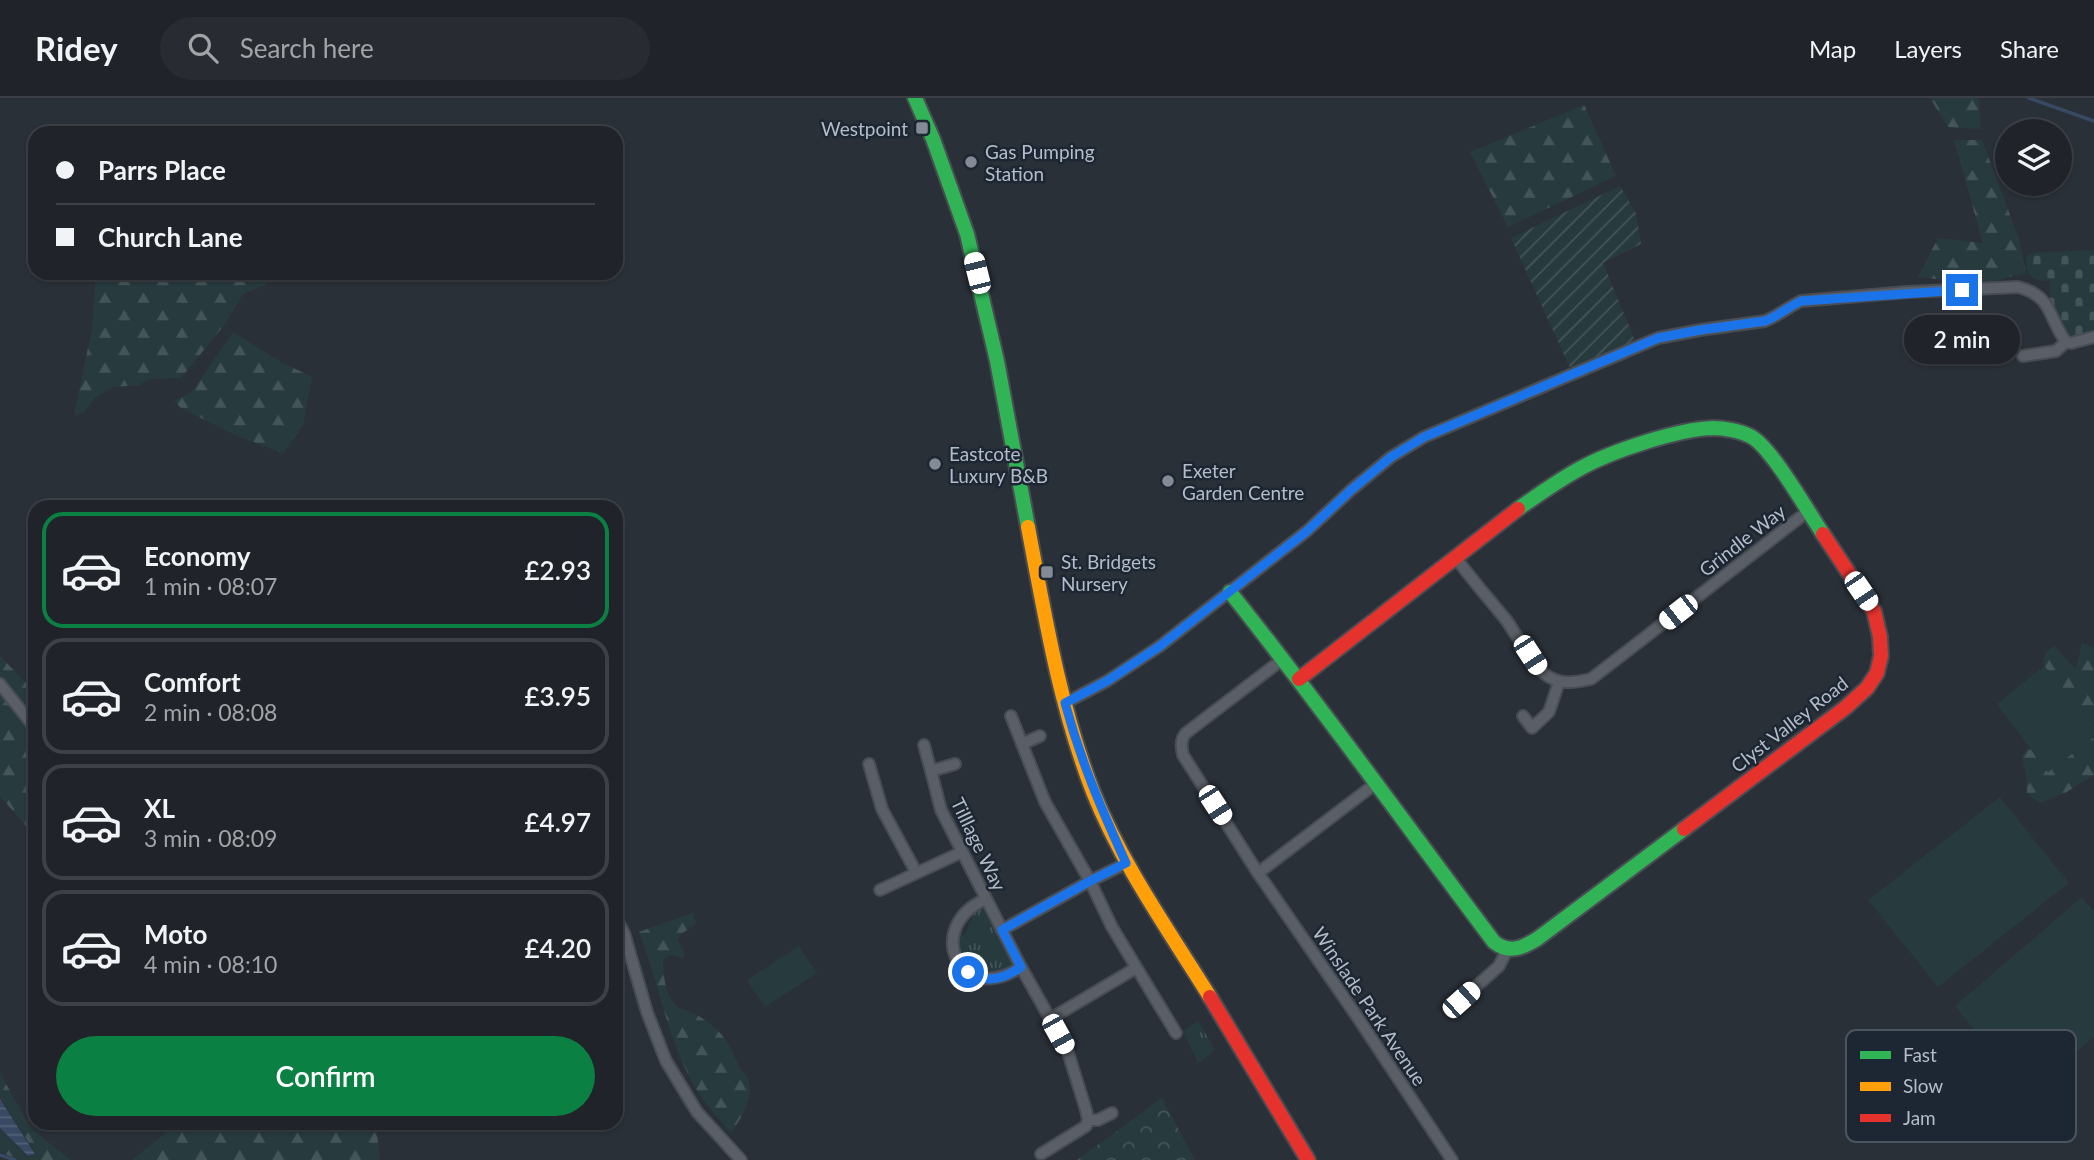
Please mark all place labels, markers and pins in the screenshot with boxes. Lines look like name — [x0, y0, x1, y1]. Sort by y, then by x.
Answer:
place label: Westpoint — [821, 117, 908, 140]
marker: Westpoint — [914, 120, 930, 136]
place label: Gas Pumping Station — [985, 140, 1095, 185]
marker: Gas Pumping Station — [963, 154, 979, 170]
place label: Eastcote Luxury B&B — [949, 442, 1048, 487]
marker: Eastcote Luxury B&B — [927, 456, 943, 472]
place label: Exeter Garden Centre — [1182, 459, 1304, 504]
marker: Exeter Garden Centre — [1160, 473, 1176, 489]
place label: St. Bridgets Nursery — [1061, 550, 1156, 595]
marker: St. Bridgets Nursery — [1039, 564, 1055, 580]

